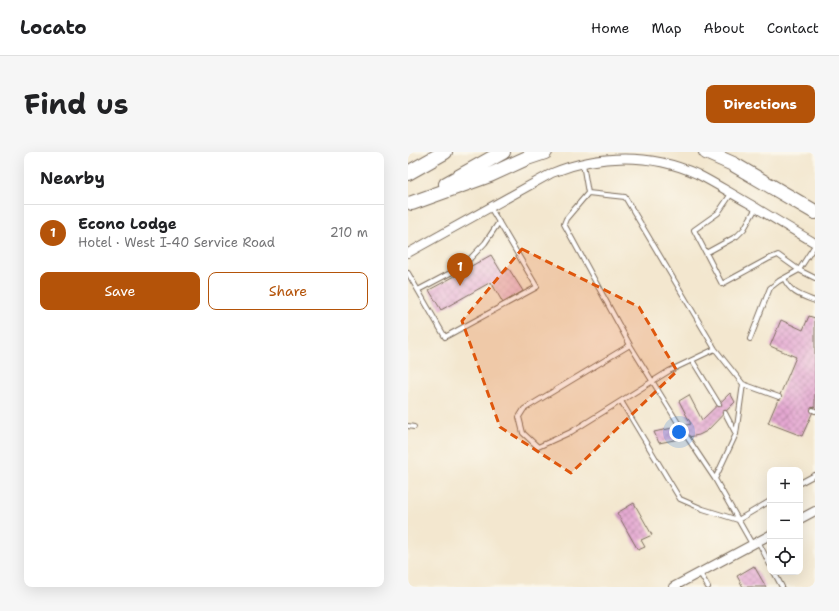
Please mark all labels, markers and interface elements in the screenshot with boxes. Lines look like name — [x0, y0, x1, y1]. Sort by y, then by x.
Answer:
text: Locato — [20, 15, 87, 40]
text: Home — [591, 19, 630, 37]
text: Map — [652, 19, 682, 37]
text: About — [704, 19, 745, 37]
text: Contact — [767, 19, 819, 37]
text: Find us — [24, 85, 129, 123]
button: Directions — [706, 85, 815, 123]
text: Nearby — [40, 167, 105, 189]
text: Econo Lodge — [78, 214, 177, 234]
text: 1 — [50, 224, 56, 241]
text: 210 m — [330, 224, 368, 241]
text: Hotel · West I-40 Service Road — [78, 234, 275, 251]
pin: 1 — [447, 253, 473, 286]
button: Save — [40, 272, 200, 310]
button: Share — [208, 272, 368, 310]
your location — [669, 422, 689, 442]
map controls — [767, 467, 803, 575]
button: + — [767, 467, 803, 503]
button: − — [767, 503, 803, 539]
button: locate — [767, 539, 803, 575]

